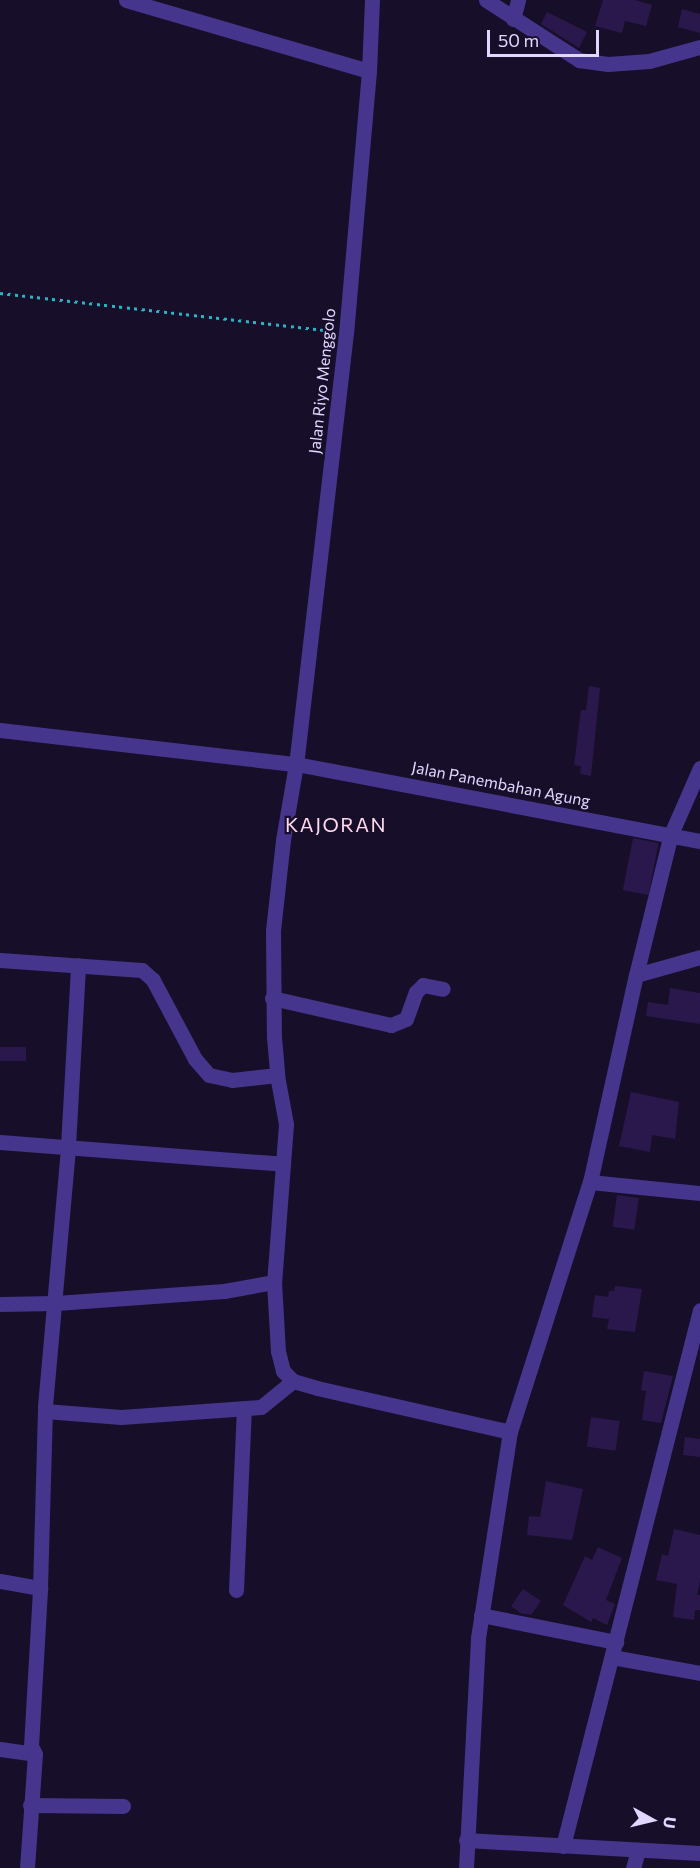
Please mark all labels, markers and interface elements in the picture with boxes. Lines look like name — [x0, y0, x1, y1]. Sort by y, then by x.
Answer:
scale bar — [490, 18, 602, 56]
text: 50 m — [498, 29, 539, 51]
street label: Jalan Riyo Menggolo — [305, 307, 339, 455]
street label: Jalan Panembahan Agung — [410, 757, 592, 811]
district label: KAJORAN — [285, 812, 387, 836]
north arrow — [622, 1790, 682, 1850]
text: U — [660, 1815, 681, 1830]

